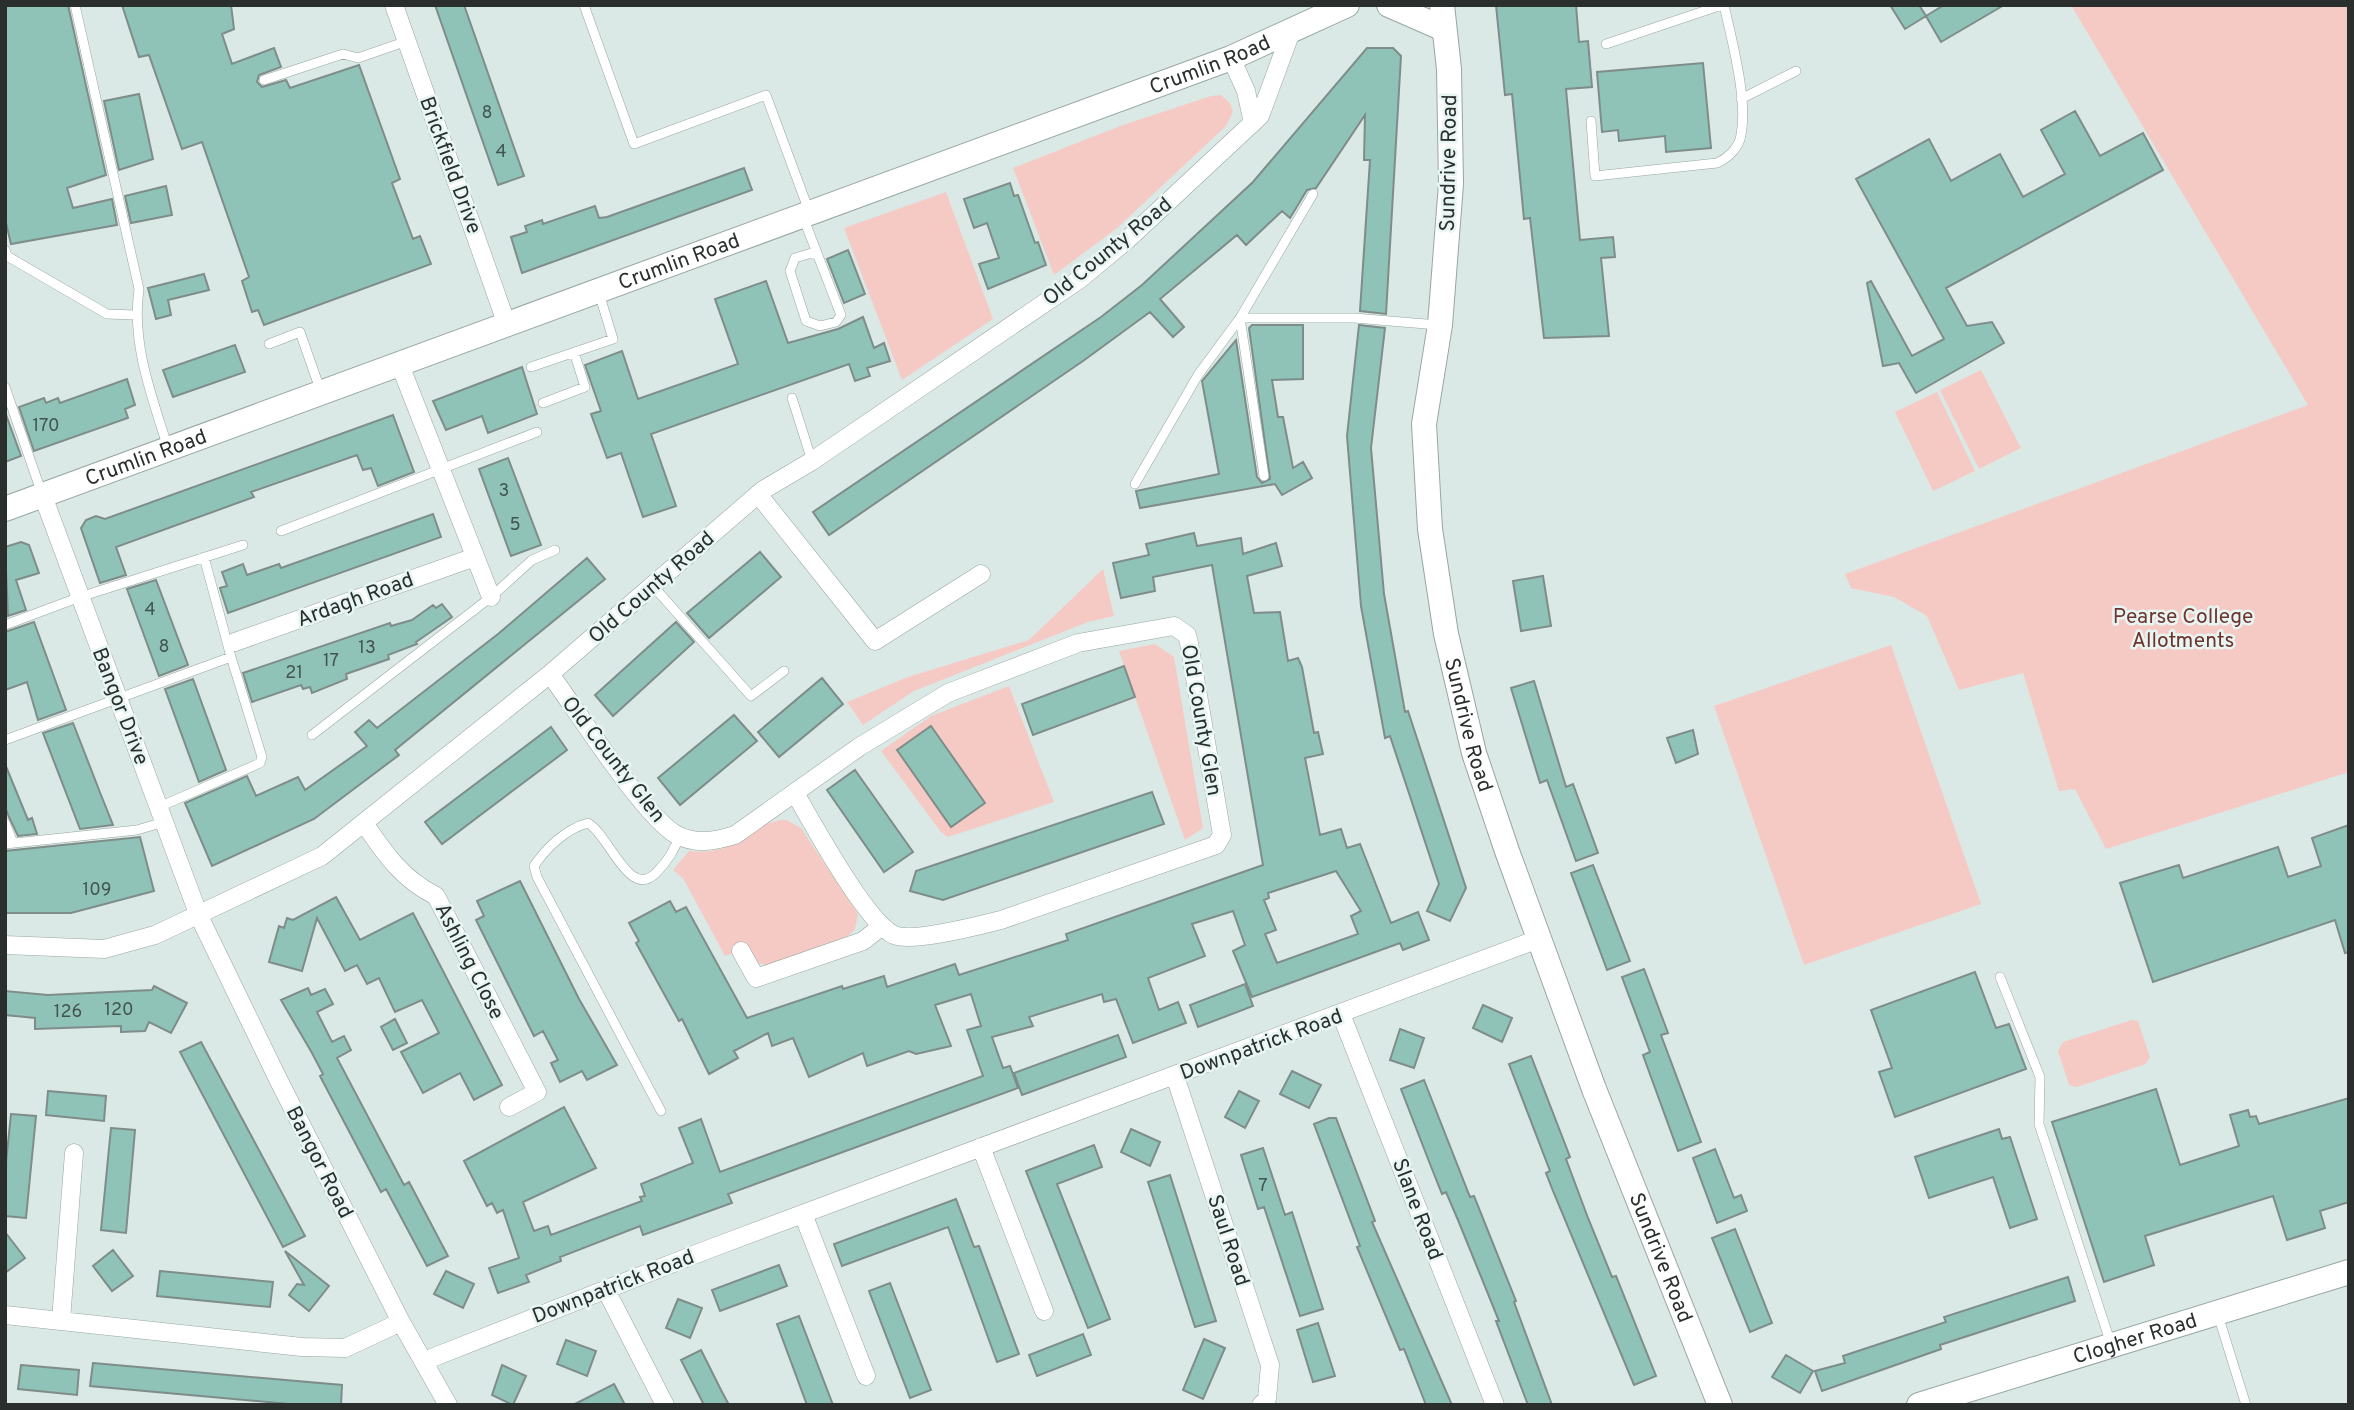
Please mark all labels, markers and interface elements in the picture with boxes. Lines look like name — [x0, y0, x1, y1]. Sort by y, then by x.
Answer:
street label: Crumlin Road — [1146, 30, 1275, 102]
street label: Brickfield Drive — [412, 93, 487, 238]
street label: Sundrive Road — [1435, 94, 1464, 232]
house number: 8 — [482, 102, 493, 125]
house number: 4 — [495, 141, 507, 164]
street label: Old County Road — [1038, 192, 1178, 313]
street label: Crumlin Road — [615, 228, 744, 297]
house number: 170 — [32, 415, 60, 438]
street label: Crumlin Road — [82, 424, 211, 493]
house number: 3 — [499, 480, 509, 503]
house number: 5 — [509, 514, 521, 537]
street label: Old County Road — [583, 526, 721, 650]
street label: Ardagh Road — [293, 567, 418, 634]
house number: 4 — [144, 599, 156, 622]
park label: Pearse College Allotments — [2113, 604, 2253, 655]
house number: 8 — [159, 636, 170, 659]
house number: 13 — [358, 637, 376, 660]
street label: Old County Glen — [1174, 642, 1227, 798]
street label: Bangor Drive — [85, 644, 154, 769]
house number: 17 — [323, 650, 339, 673]
street label: Sundrive Road — [1437, 655, 1498, 796]
house number: 21 — [285, 662, 303, 685]
street label: Old County Glen — [555, 691, 671, 829]
house number: 109 — [82, 879, 112, 902]
street label: Ashling Close — [428, 899, 510, 1024]
house number: 120 — [104, 999, 134, 1022]
house number: 126 — [54, 1001, 82, 1024]
street label: Downpatrick Road — [1176, 1003, 1347, 1087]
street label: Bangor Road — [279, 1102, 358, 1223]
street label: Slane Road — [1385, 1155, 1448, 1264]
house number: 7 — [1258, 1175, 1268, 1198]
street label: Sundrive Road — [1622, 1189, 1698, 1327]
street label: Saul Road — [1200, 1191, 1255, 1290]
street label: Downpatrick Road — [529, 1244, 698, 1331]
street label: Clogher Road — [2070, 1308, 2201, 1372]

